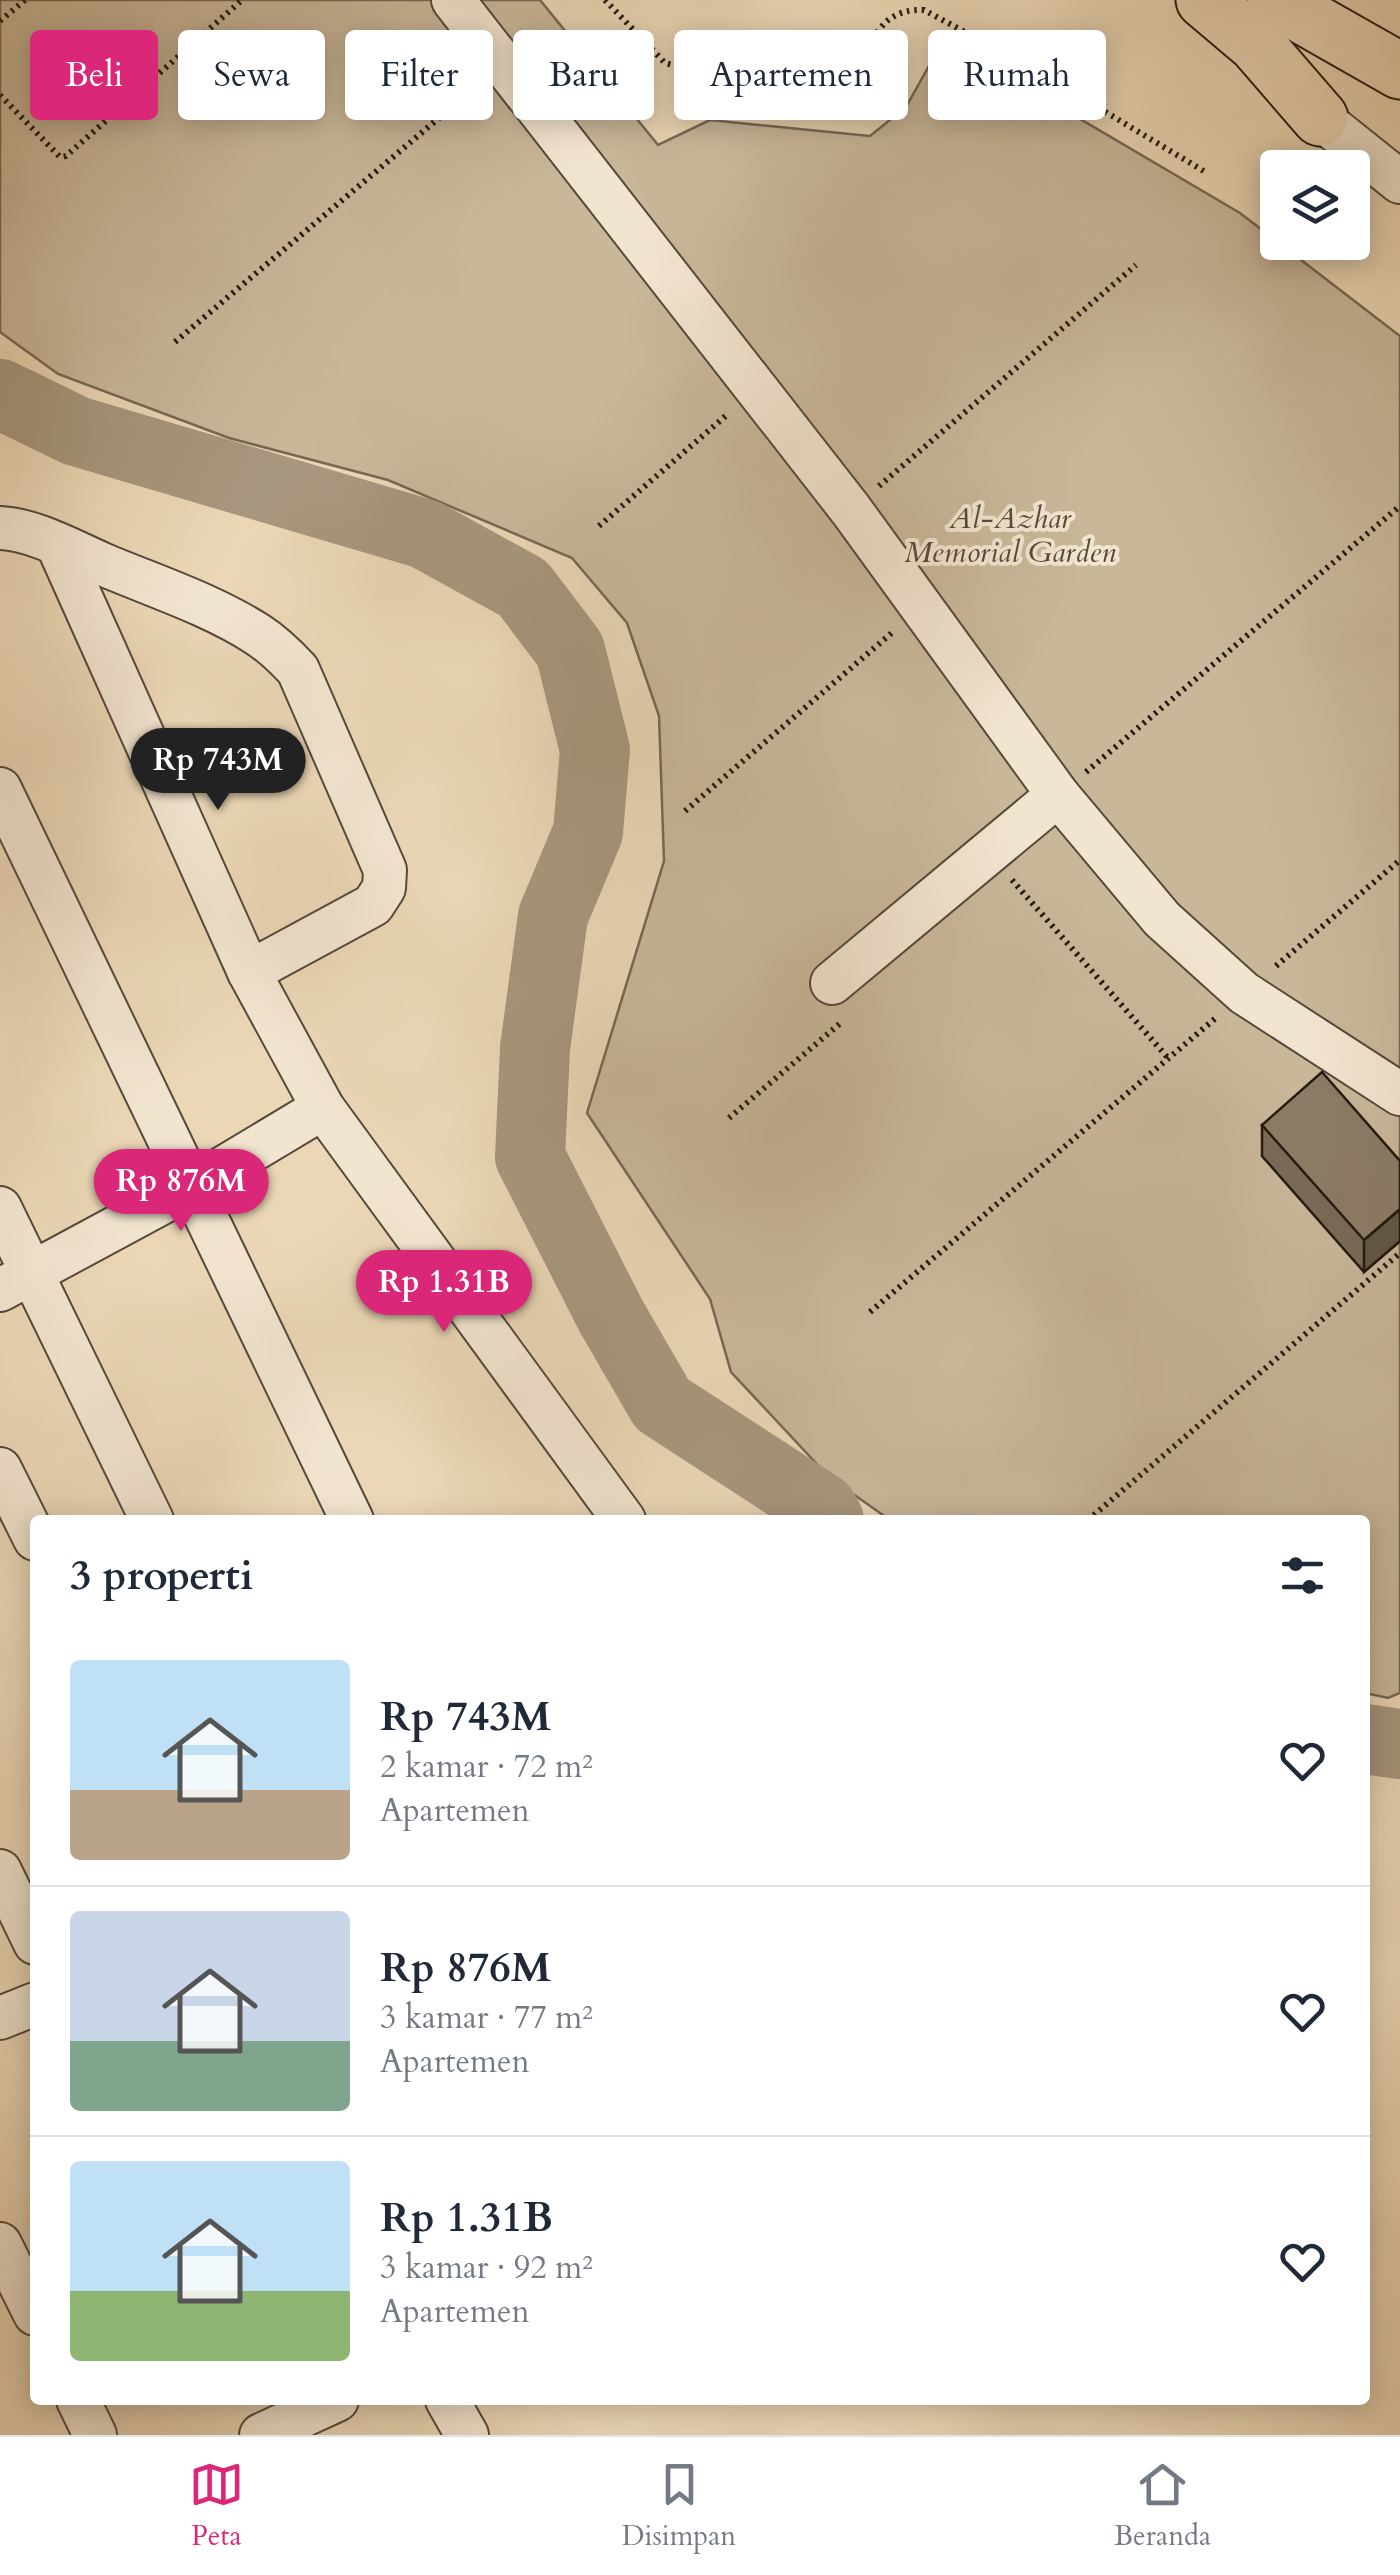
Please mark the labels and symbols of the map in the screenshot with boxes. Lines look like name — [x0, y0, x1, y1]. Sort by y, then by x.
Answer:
park label: Al-Azhar Memorial Garden — [904, 498, 1116, 573]
pin: Rp 743M — [126, 728, 310, 813]
pin: Rp 876M — [89, 1149, 273, 1234]
pin: Rp 1.31B — [341, 1250, 547, 1335]

